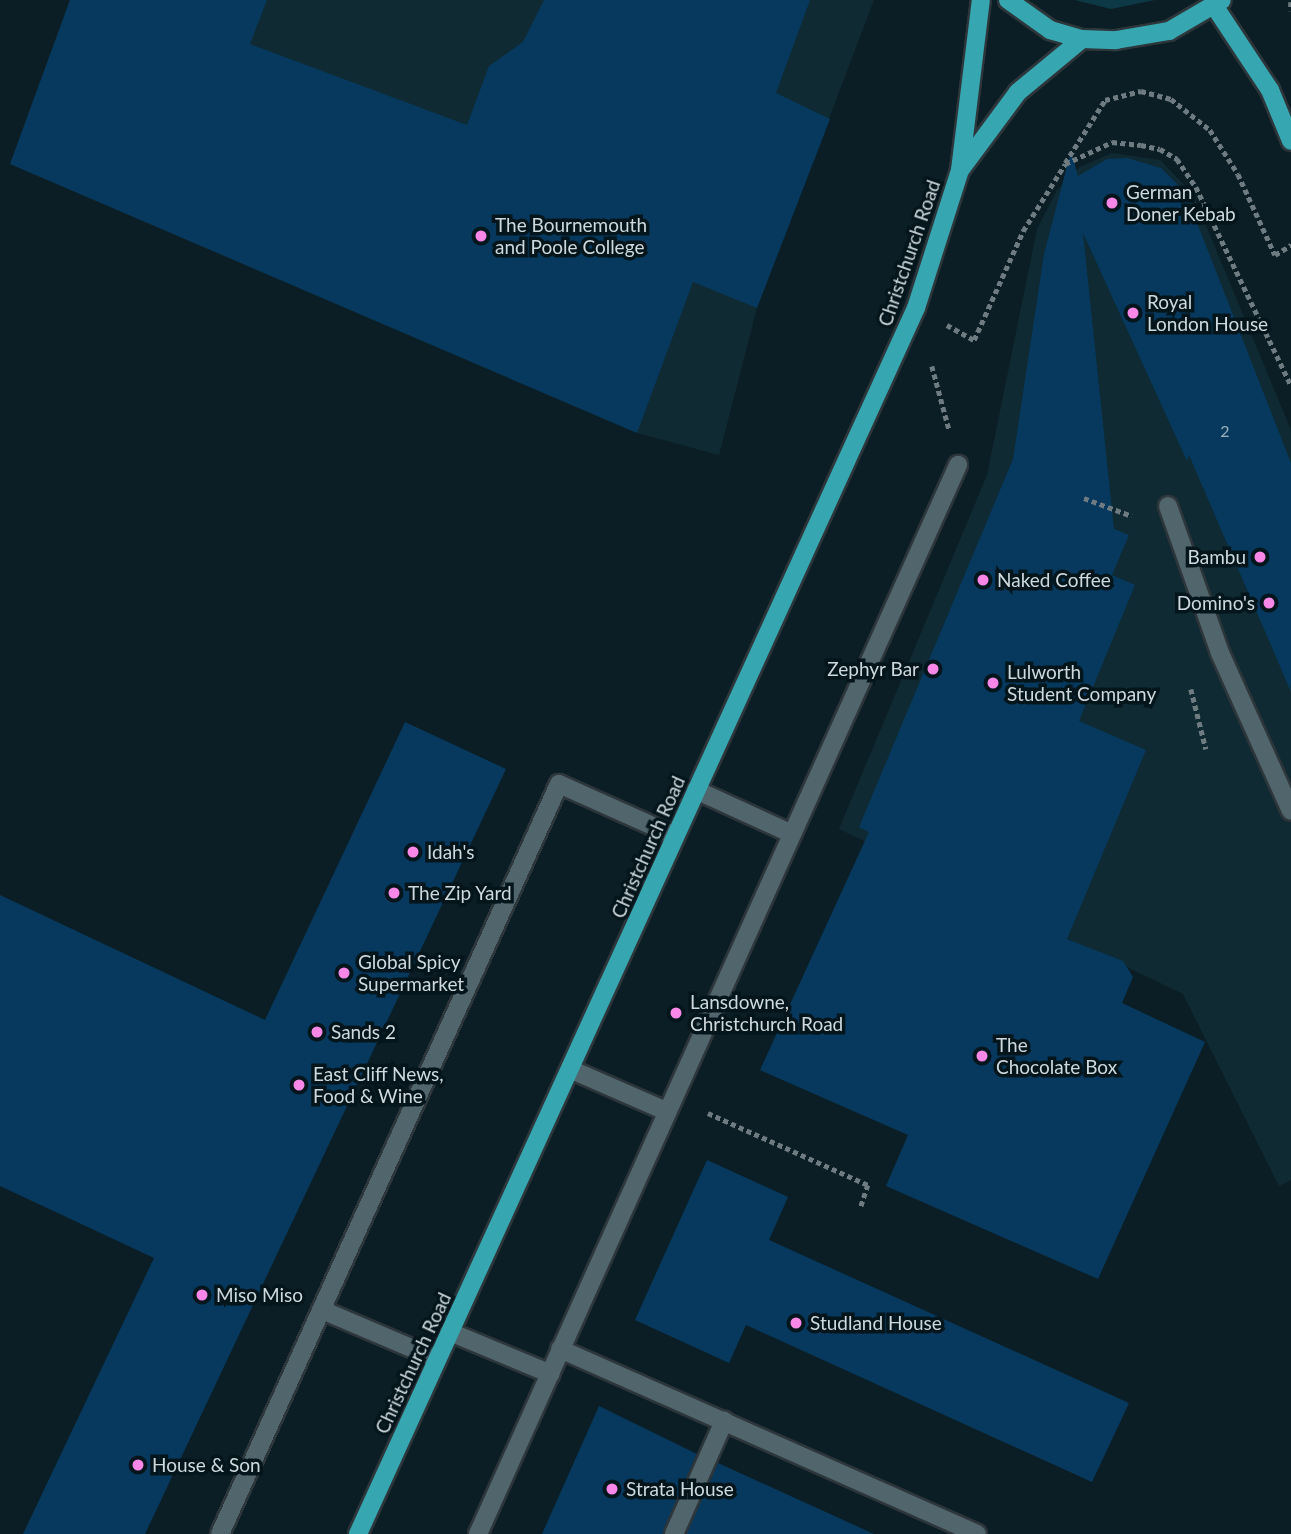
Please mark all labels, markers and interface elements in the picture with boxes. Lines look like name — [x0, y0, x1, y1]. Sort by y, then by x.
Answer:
street label: Christchurch Road — [873, 177, 945, 329]
place label: German Doner Kebab — [1126, 181, 1236, 225]
marker: German Doner Kebab — [1104, 195, 1120, 211]
place label: The Bournemouth and Poole College — [495, 214, 647, 258]
marker: The Bournemouth and Poole College — [473, 228, 489, 244]
place label: Royal London House — [1147, 291, 1268, 335]
marker: Royal London House — [1125, 305, 1141, 321]
house number: 2 — [1220, 421, 1230, 441]
place label: Bambu — [1188, 546, 1246, 568]
marker: Bambu — [1252, 549, 1268, 565]
place label: Naked Coffee — [997, 569, 1111, 591]
marker: Naked Coffee — [975, 572, 991, 588]
place label: Domino's — [1177, 592, 1255, 614]
marker: Domino's — [1261, 595, 1277, 611]
place label: Zephyr Bar — [827, 658, 919, 680]
marker: Zephyr Bar — [925, 661, 941, 677]
place label: Lulworth Student Company — [1007, 661, 1156, 705]
marker: Lulworth Student Company — [985, 675, 1001, 691]
street label: Christchurch Road — [606, 772, 690, 922]
place label: Idah's — [427, 841, 474, 863]
marker: Idah's — [405, 844, 421, 860]
place label: The Zip Yard — [408, 882, 512, 904]
marker: The Zip Yard — [386, 885, 402, 901]
place label: Global Spicy Supermarket — [358, 951, 464, 995]
marker: Global Spicy Supermarket — [336, 965, 352, 981]
place label: Lansdowne, Christchurch Road — [690, 991, 843, 1035]
marker: Lansdowne, Christchurch Road — [668, 1005, 684, 1021]
place label: Sands 2 — [331, 1021, 396, 1043]
marker: Sands 2 — [309, 1024, 325, 1040]
place label: The Chocolate Box — [996, 1034, 1117, 1078]
marker: The Chocolate Box — [974, 1048, 990, 1064]
place label: East Cliff News, Food & Wine — [313, 1063, 444, 1107]
marker: East Cliff News, Food & Wine — [291, 1077, 307, 1093]
place label: Miso Miso — [216, 1284, 303, 1306]
marker: Miso Miso — [194, 1287, 210, 1303]
street label: Christchurch Road — [370, 1289, 456, 1437]
place label: Studland House — [810, 1312, 942, 1334]
marker: Studland House — [788, 1315, 804, 1331]
place label: House & Son — [152, 1454, 261, 1476]
marker: House & Son — [130, 1457, 146, 1473]
place label: Strata House — [626, 1478, 734, 1500]
marker: Strata House — [604, 1481, 620, 1497]

